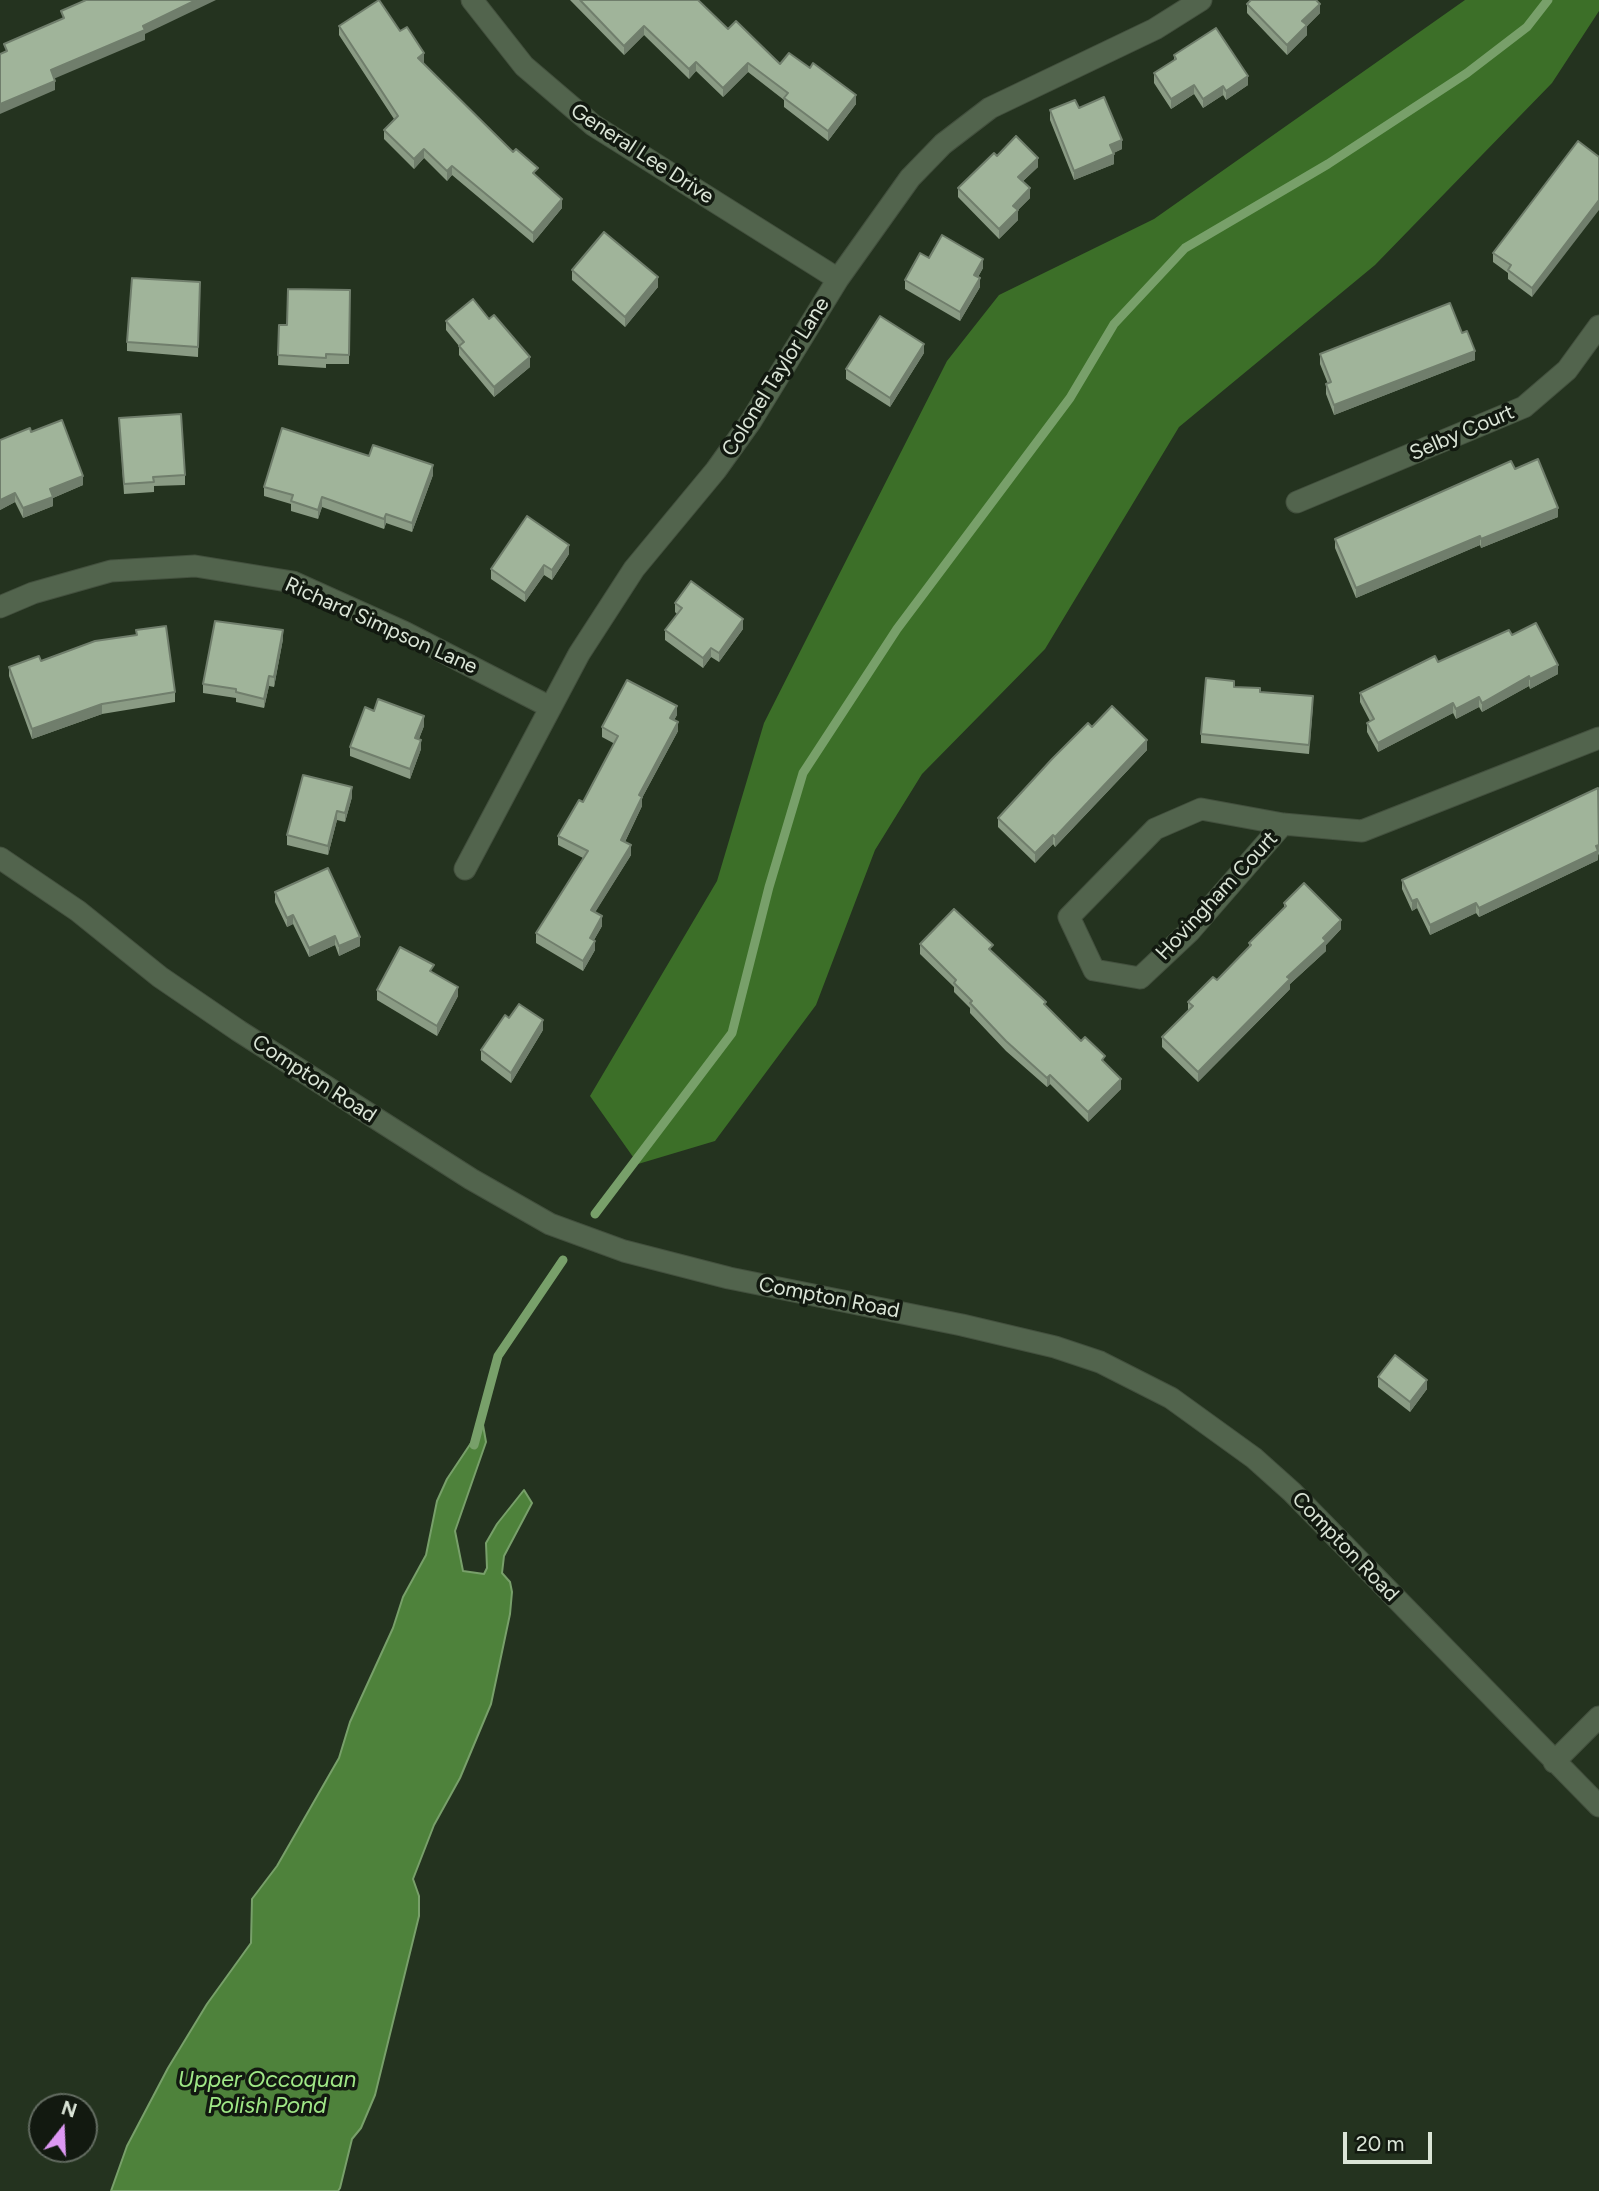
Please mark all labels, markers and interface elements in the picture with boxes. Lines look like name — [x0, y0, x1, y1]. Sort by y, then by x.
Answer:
street label: General Lee Drive — [566, 98, 718, 210]
street label: Colonel Taylor Lane — [717, 293, 835, 461]
street label: Selby Court — [1406, 400, 1518, 466]
street label: Richard Simpson Lane — [281, 572, 481, 680]
street label: Hovingham Court — [1151, 826, 1283, 966]
street label: Compton Road — [247, 1030, 381, 1128]
street label: Compton Road — [756, 1272, 902, 1324]
street label: Compton Road — [1286, 1487, 1404, 1607]
water label: Upper Occoquan Polish Pond — [178, 2066, 356, 2120]
north arrow — [28, 2093, 98, 2163]
text: N — [58, 2096, 80, 2123]
scale bar — [1347, 2118, 1436, 2162]
text: 20 m — [1356, 2131, 1404, 2156]

